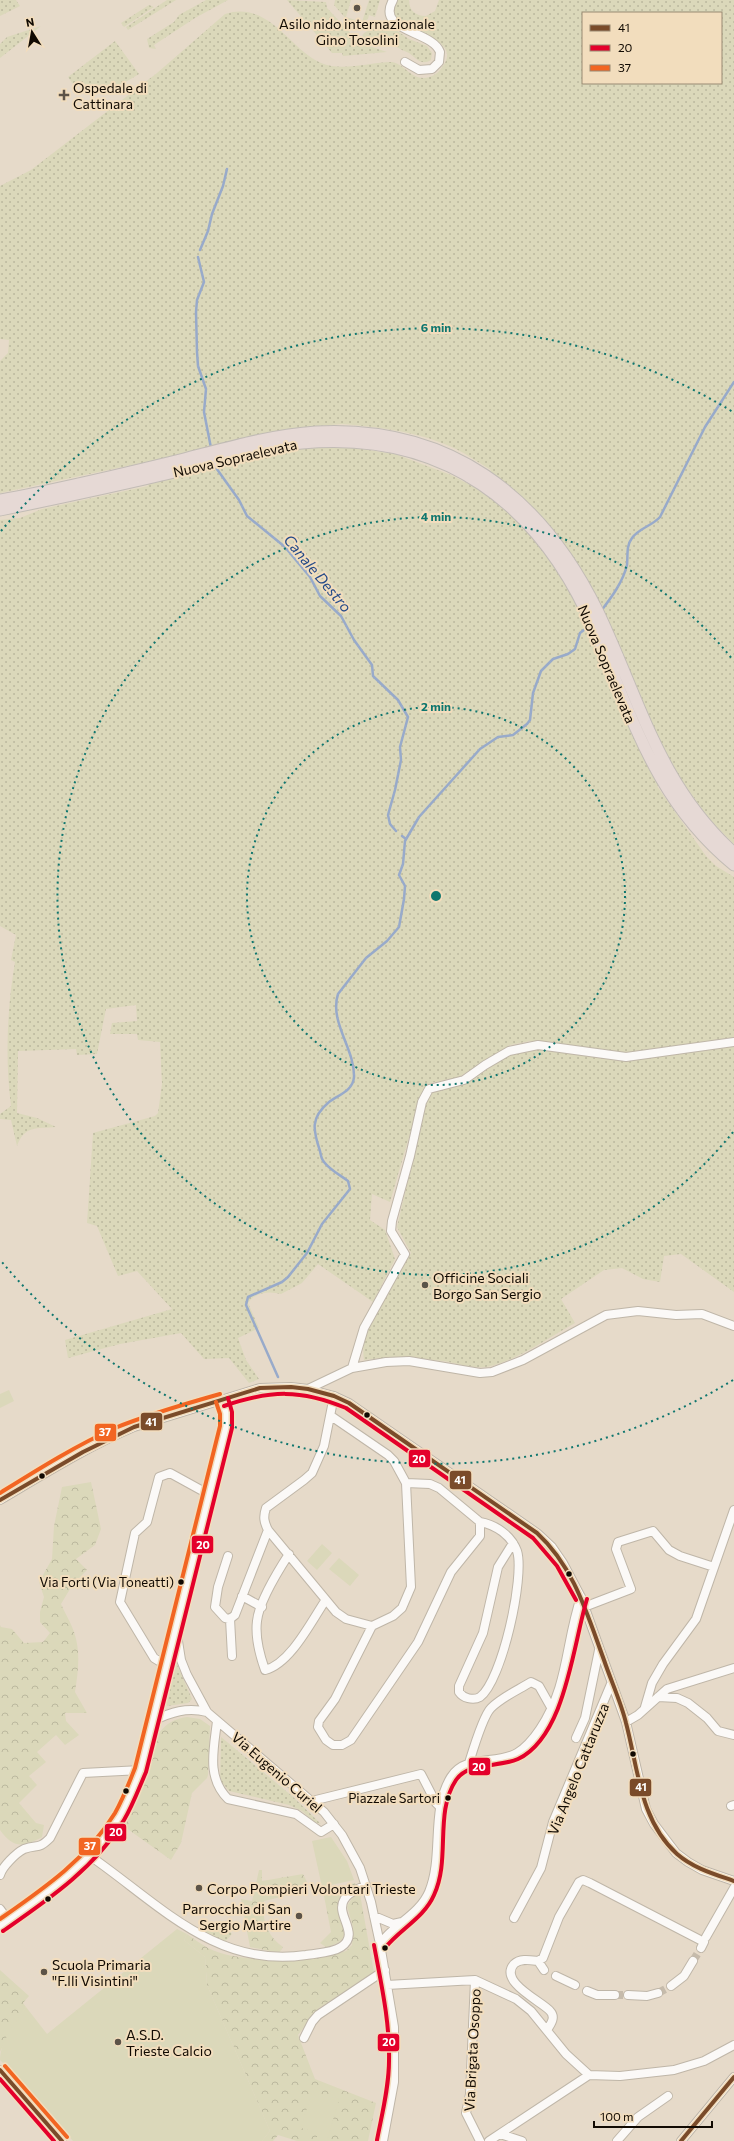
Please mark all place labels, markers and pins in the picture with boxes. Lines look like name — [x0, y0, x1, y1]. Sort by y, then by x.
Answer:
marker: Asilo nido internazionale Gino Tosolini — [352, 3, 362, 13]
place label: Asilo nido internazionale Gino Tosolini — [279, 15, 435, 48]
place label: Ospedale di Cattinara — [73, 79, 147, 112]
marker: Ospedale di Cattinara — [58, 89, 70, 101]
centre of rings — [429, 889, 443, 903]
place label: Officine Sociali Borgo San Sergio — [433, 1269, 541, 1302]
marker: Officine Sociali Borgo San Sergio — [420, 1280, 430, 1290]
unlabelled marker — [362, 1410, 372, 1420]
unlabelled marker — [37, 1471, 47, 1481]
unlabelled marker — [564, 1569, 574, 1579]
place label: Via Forti (Via Toneatti) — [39, 1574, 174, 1590]
marker: Via Forti (Via Toneatti) — [176, 1577, 186, 1587]
unlabelled marker — [628, 1749, 638, 1759]
unlabelled marker — [121, 1786, 131, 1796]
place label: Piazzale Sartori — [348, 1790, 440, 1806]
marker: Piazzale Sartori — [443, 1793, 453, 1803]
place label: Corpo Pompieri Volontari Trieste — [207, 1880, 416, 1897]
marker: Corpo Pompieri Volontari Trieste — [194, 1883, 204, 1893]
unlabelled marker — [43, 1894, 53, 1904]
place label: Parrocchia di San Sergio Martire — [182, 1900, 291, 1933]
marker: Parrocchia di San Sergio Martire — [294, 1911, 304, 1921]
unlabelled marker — [380, 1943, 390, 1953]
place label: Scuola Primaria "F.lli Visintini" — [52, 1956, 151, 1989]
marker: Scuola Primaria "F.lli Visintini" — [39, 1967, 49, 1977]
place label: A.S.D. Trieste Calcio — [126, 2026, 212, 2059]
marker: A.S.D. Trieste Calcio — [113, 2037, 123, 2047]

